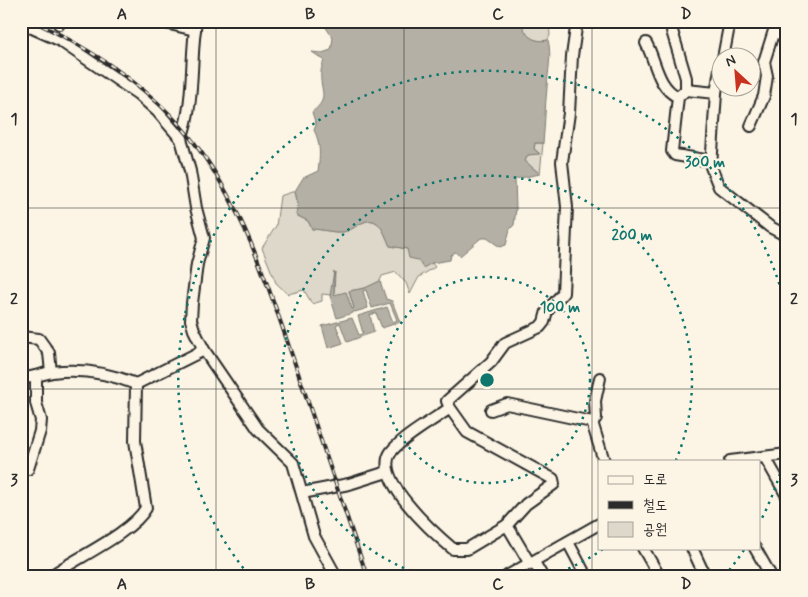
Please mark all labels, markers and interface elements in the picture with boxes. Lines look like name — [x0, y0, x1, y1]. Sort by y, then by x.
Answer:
text: A — [117, 4, 127, 25]
text: B — [305, 4, 315, 25]
text: C — [492, 4, 504, 25]
text: D — [680, 4, 692, 25]
north arrow — [710, 48, 760, 98]
text: N — [723, 51, 739, 71]
text: 1 — [10, 109, 18, 130]
text: 1 — [790, 109, 798, 130]
text: 300 m — [685, 153, 725, 173]
text: 200 m — [612, 226, 653, 246]
text: 2 — [10, 289, 18, 310]
text: 2 — [790, 289, 798, 310]
text: 100 m — [540, 298, 580, 318]
centre of rings — [478, 371, 496, 389]
legend — [598, 460, 760, 550]
text: 3 — [10, 470, 18, 491]
text: 도로 — [643, 470, 667, 490]
text: 3 — [790, 470, 798, 491]
text: 철도 — [643, 496, 667, 516]
text: 공원 — [643, 520, 667, 540]
text: A — [117, 574, 127, 595]
text: B — [305, 574, 315, 595]
text: C — [492, 574, 504, 595]
text: D — [680, 574, 692, 595]

